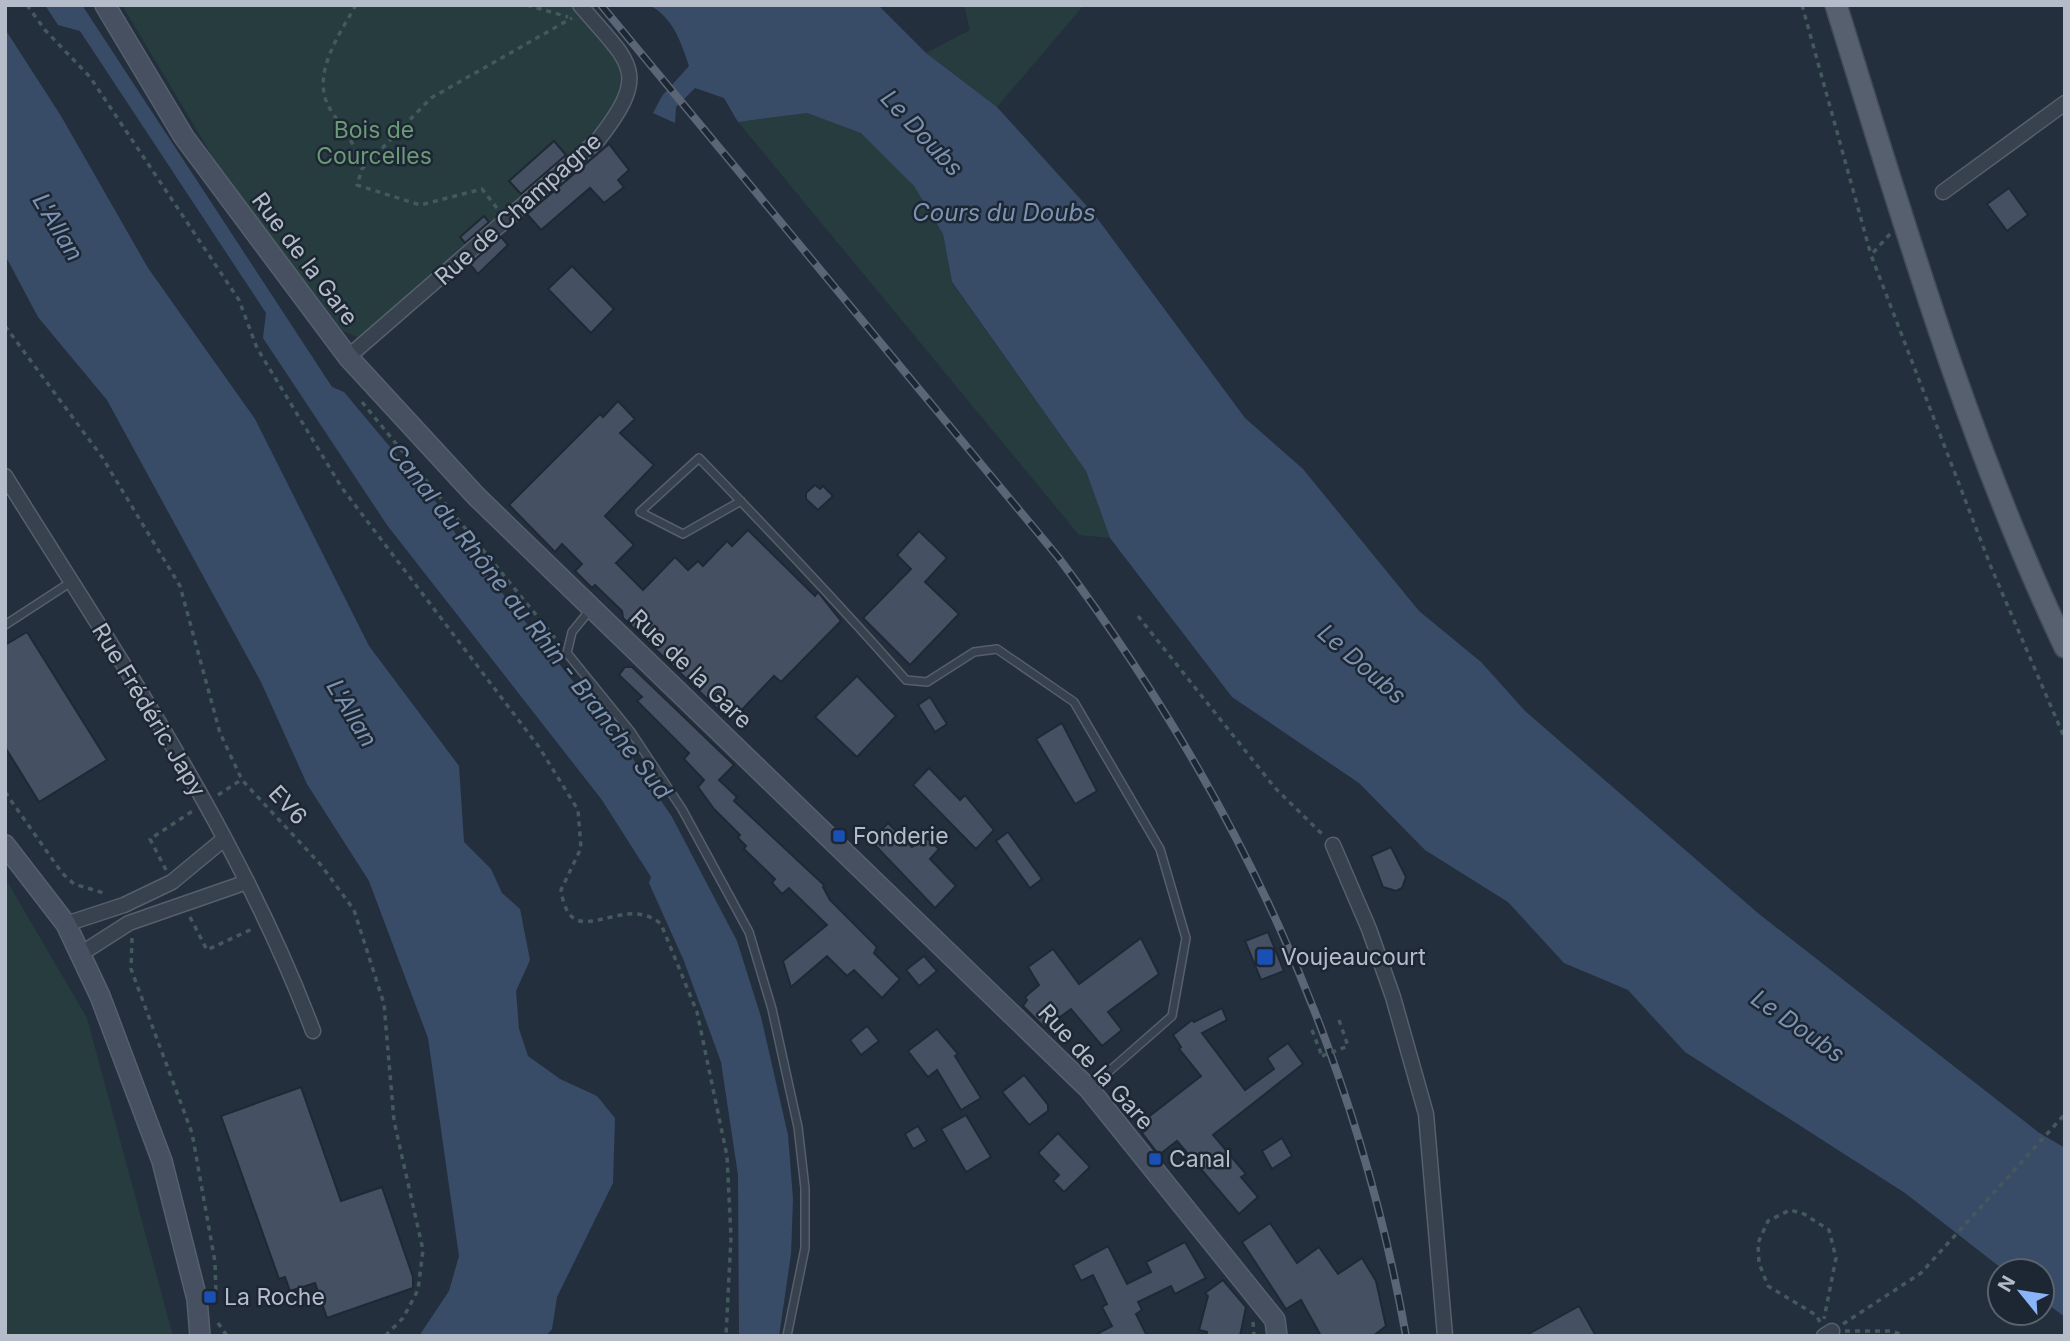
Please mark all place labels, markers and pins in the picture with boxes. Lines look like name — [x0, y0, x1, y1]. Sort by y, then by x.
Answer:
place label: Fonderie — [853, 822, 949, 850]
marker: Fonderie — [831, 828, 847, 844]
place label: Voujeaucourt — [1281, 943, 1426, 971]
marker: Voujeaucourt — [1255, 947, 1275, 967]
place label: Canal — [1169, 1145, 1231, 1173]
marker: Canal — [1147, 1151, 1163, 1167]
place label: La Roche — [224, 1283, 325, 1311]
marker: La Roche — [202, 1289, 218, 1305]

